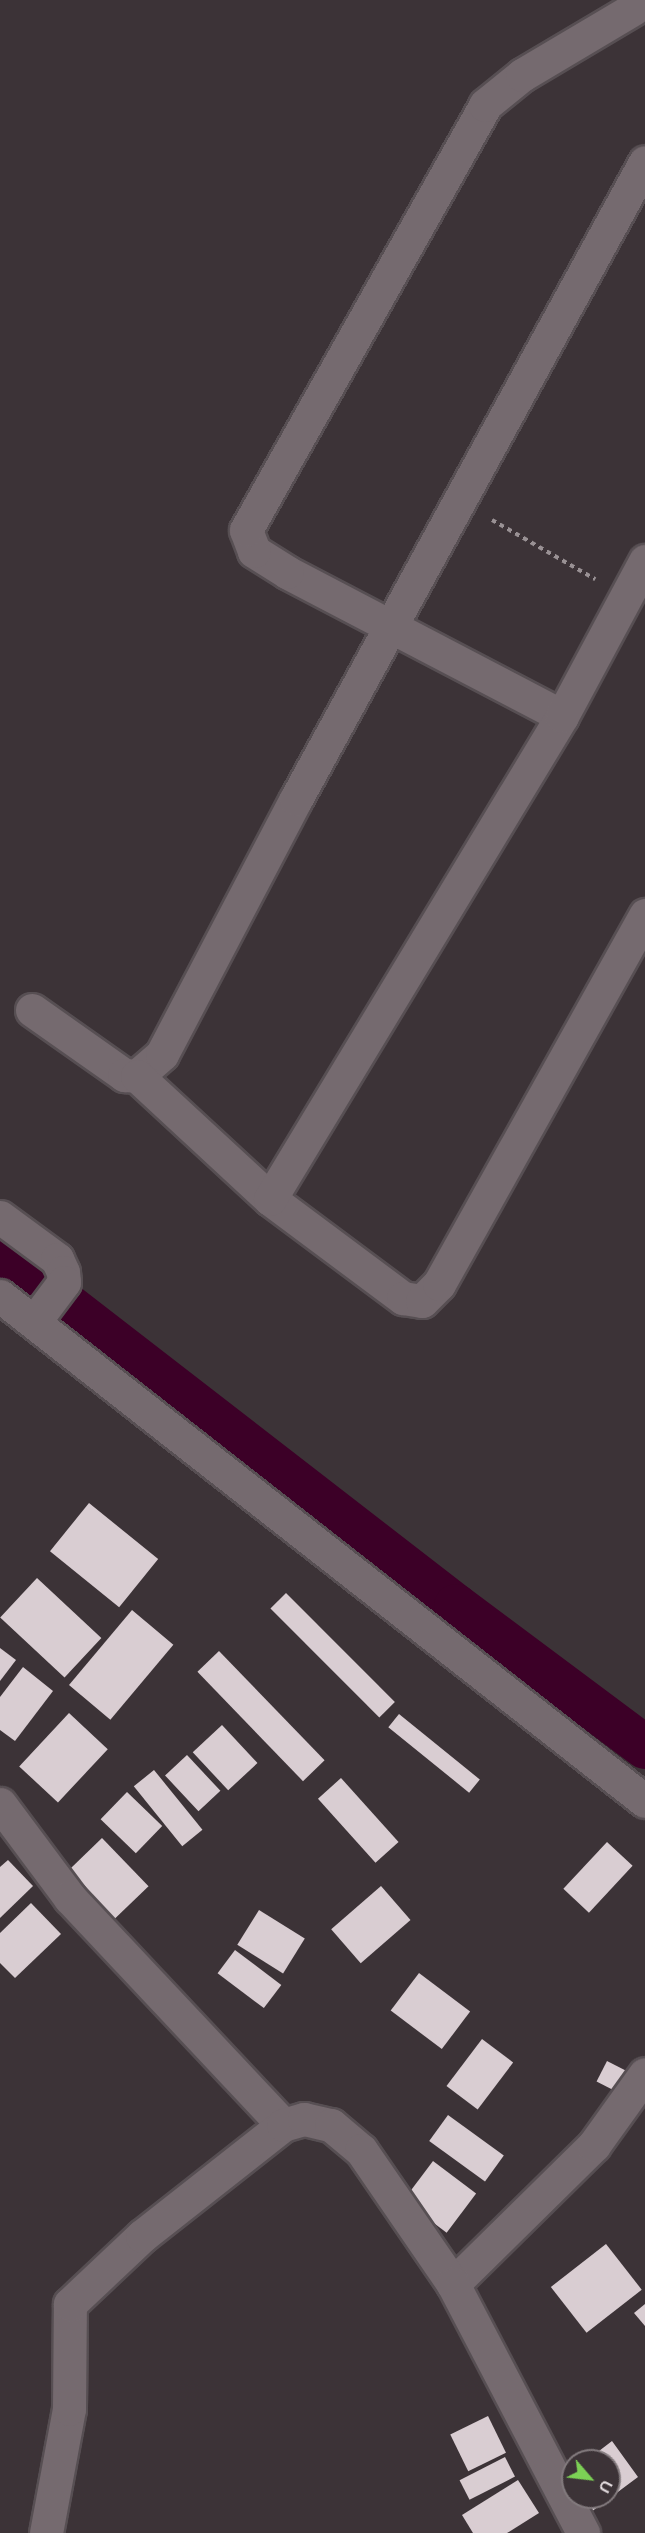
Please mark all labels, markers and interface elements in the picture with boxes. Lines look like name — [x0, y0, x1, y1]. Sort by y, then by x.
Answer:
north arrow — [561, 2449, 621, 2509]
text: U — [593, 2476, 618, 2497]

